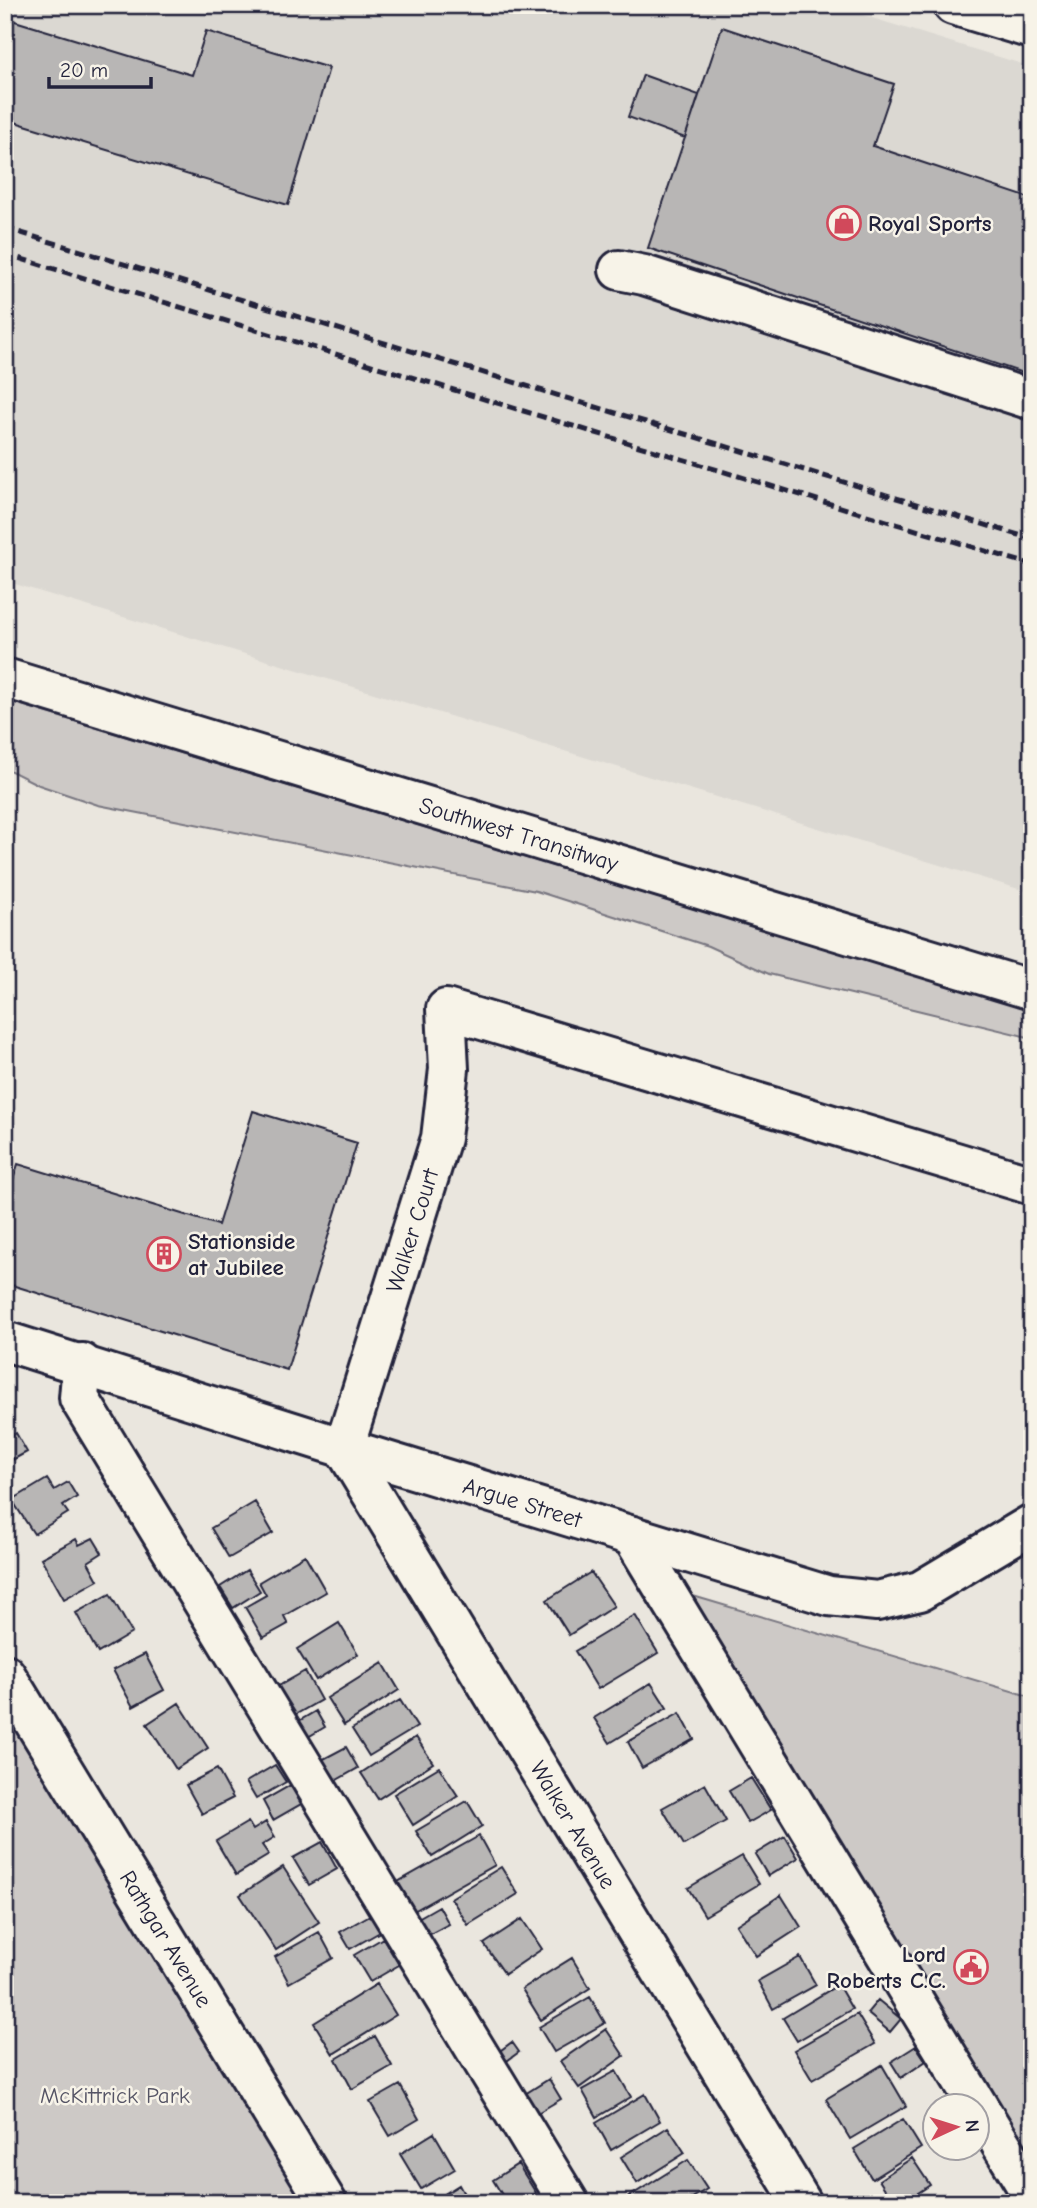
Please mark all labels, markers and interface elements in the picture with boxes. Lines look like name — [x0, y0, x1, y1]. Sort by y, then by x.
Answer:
scale bar — [49, 46, 150, 90]
text: 20 m — [60, 58, 108, 82]
shop icon: Royal Sports — [825, 204, 863, 242]
place label: Royal Sports — [868, 210, 992, 237]
street label: Southwest Transitway — [416, 791, 622, 877]
street label: Walker Court — [380, 1164, 445, 1296]
place label: Stationside at Jubilee — [188, 1228, 295, 1281]
building icon: Stationside at Jubilee — [145, 1235, 183, 1273]
street label: Argue Street — [460, 1472, 586, 1534]
street label: Walker Avenue — [524, 1756, 622, 1894]
street label: Rathgar Avenue — [114, 1865, 218, 2012]
place label: Lord Roberts C.C. — [827, 1941, 946, 1994]
public building icon: Lord Roberts C.C. — [952, 1948, 990, 1986]
park label: McKittrick Park — [40, 2082, 190, 2109]
north arrow — [922, 2092, 992, 2162]
text: N — [961, 2119, 983, 2133]

